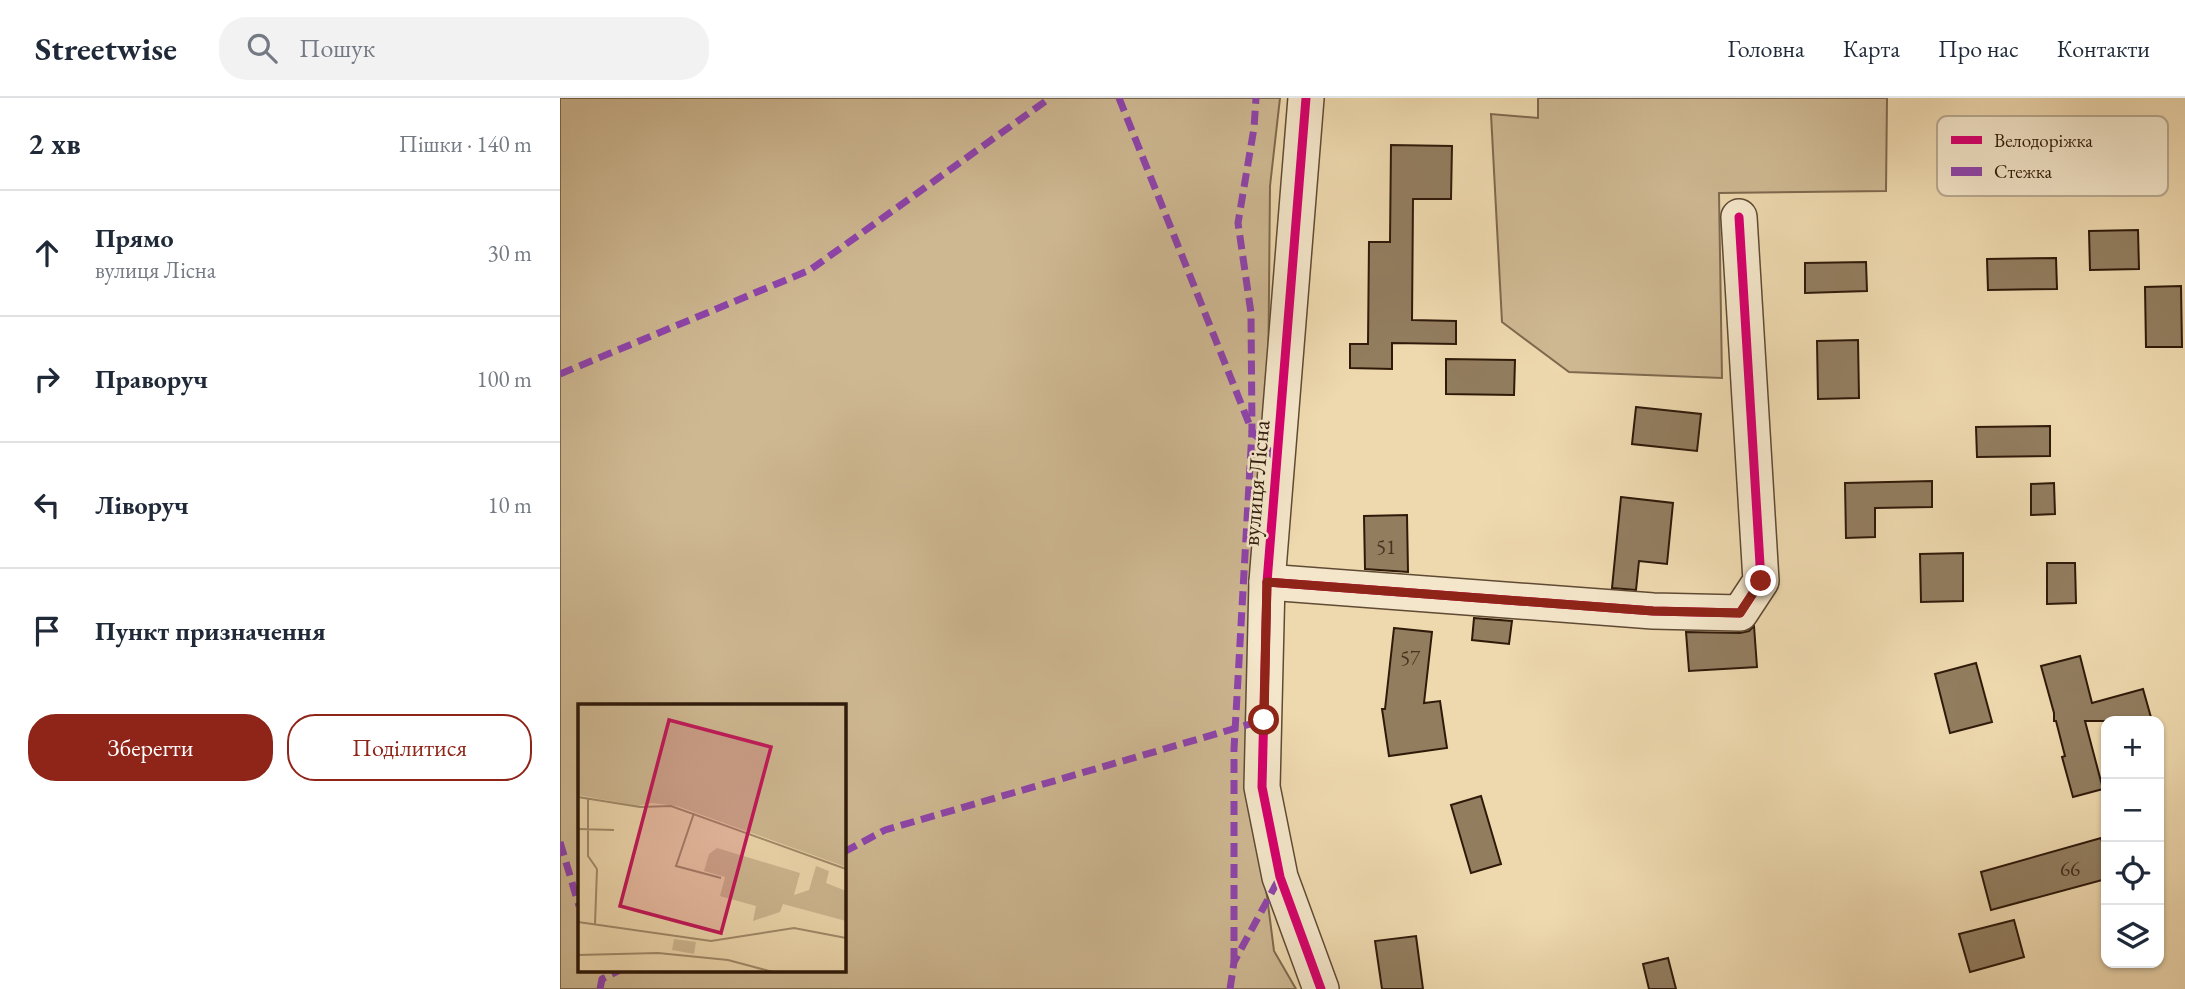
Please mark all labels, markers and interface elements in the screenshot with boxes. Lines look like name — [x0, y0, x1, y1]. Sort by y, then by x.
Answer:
search box — [219, 17, 709, 80]
text: Streetwise — [35, 27, 177, 70]
icon: search — [243, 29, 281, 67]
text: Пошук — [299, 31, 375, 65]
text: Головна — [1727, 33, 1805, 64]
text: Карта — [1843, 33, 1900, 64]
text: Про нас — [1938, 33, 2019, 64]
text: Контакти — [2057, 33, 2150, 64]
legend — [1937, 116, 2168, 196]
text: 2 хв — [28, 124, 81, 163]
text: Велодоріжка — [1994, 128, 2093, 153]
text: Пішки · 140 m — [399, 129, 532, 159]
text: Стежка — [1994, 159, 2053, 184]
text: Прямо — [95, 221, 174, 255]
icon: ahead — [28, 234, 66, 272]
text: 30 m — [487, 238, 532, 268]
text: вулиця Лісна — [95, 255, 216, 285]
icon: right — [28, 360, 66, 398]
text: Праворуч — [95, 362, 208, 396]
text: 100 m — [476, 364, 532, 394]
street label: вулиця Лісна — [1235, 418, 1276, 547]
icon: left — [28, 486, 66, 524]
text: Ліворуч — [95, 488, 189, 522]
text: 10 m — [487, 490, 532, 520]
house number: 51 — [1376, 533, 1396, 560]
route end — [1745, 565, 1776, 596]
icon: arrive — [28, 612, 66, 650]
text: Пункт призначення — [95, 614, 326, 648]
house number: 57 — [1400, 644, 1421, 671]
inset map — [578, 704, 845, 972]
route start — [1248, 704, 1279, 735]
button: Зберегти — [28, 714, 273, 781]
button: Поділитися — [287, 714, 532, 781]
map controls — [2101, 716, 2164, 968]
button: + — [2101, 716, 2164, 779]
button: − — [2101, 779, 2164, 842]
button: locate — [2101, 842, 2164, 905]
house number: 66 — [2060, 855, 2080, 882]
button: layers — [2101, 905, 2164, 968]

